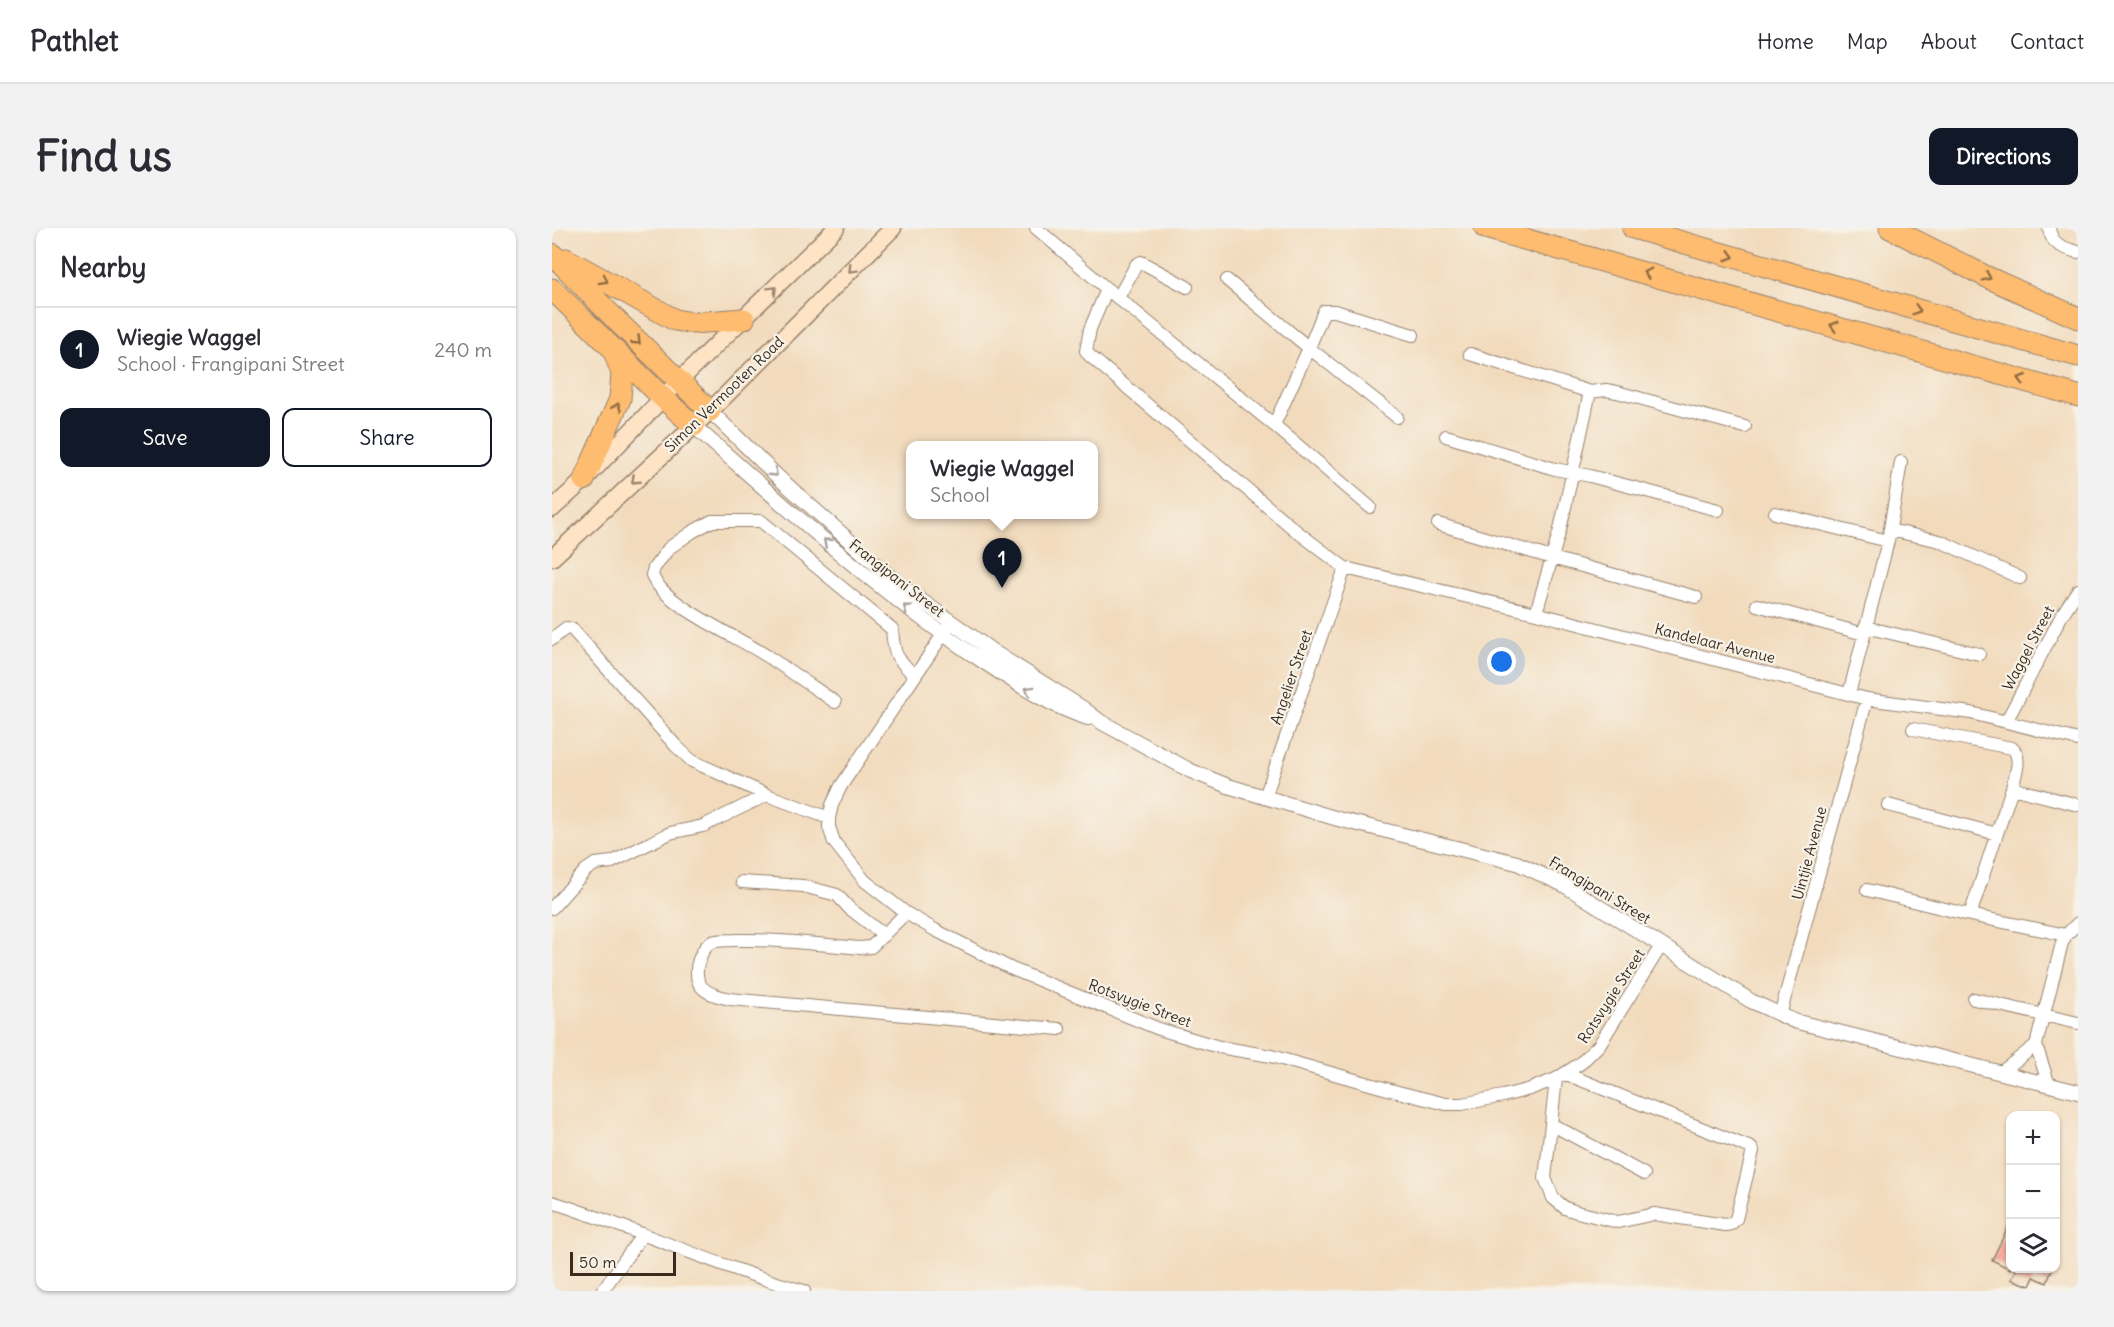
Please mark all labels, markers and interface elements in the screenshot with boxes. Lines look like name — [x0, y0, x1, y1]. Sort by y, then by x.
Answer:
text: Pathlet — [30, 23, 119, 59]
text: Home — [1757, 28, 1814, 55]
text: Map — [1847, 28, 1888, 55]
text: About — [1921, 28, 1977, 55]
text: Contact — [2010, 28, 2084, 55]
button: Directions — [1929, 128, 2078, 185]
text: Find us — [36, 130, 172, 182]
one-way arrow — [1724, 249, 1734, 261]
text: Nearby — [60, 251, 146, 284]
one-way arrow — [848, 262, 859, 273]
one-way arrow — [1642, 268, 1652, 280]
one-way arrow — [1980, 270, 1991, 281]
one-way arrow — [598, 273, 608, 284]
one-way arrow — [765, 286, 776, 297]
one-way arrow — [1912, 302, 1922, 315]
one-way arrow — [1829, 321, 1840, 333]
text: Wiegie Waggel — [117, 323, 261, 351]
street label: Simon Vermooten Road — [660, 332, 788, 456]
one-way arrow — [630, 333, 641, 344]
text: 1 — [76, 337, 83, 362]
text: 240 m — [434, 337, 492, 362]
text: School · Frangipani Street — [117, 351, 345, 376]
one-way arrow — [2017, 374, 2027, 387]
one-way arrow — [609, 403, 622, 413]
button: Save — [60, 408, 270, 467]
button: Share — [282, 408, 492, 467]
popup — [906, 441, 1098, 519]
text: Wiegie Waggel — [930, 454, 1074, 482]
one-way arrow — [768, 466, 778, 477]
one-way arrow — [631, 473, 641, 484]
text: School — [930, 482, 990, 507]
street label: Frangipani Street — [846, 535, 948, 621]
one-way arrow — [823, 538, 834, 549]
pin: 1 — [982, 538, 1022, 588]
street label: Waggel Street — [1998, 602, 2058, 694]
one-way arrow — [902, 604, 913, 615]
street label: Kandelaar Avenue — [1653, 619, 1777, 667]
street label: Angelier Street — [1266, 627, 1316, 727]
your location — [1487, 647, 1516, 676]
one-way arrow — [1025, 686, 1035, 697]
street label: Uintjie Avenue — [1787, 804, 1831, 902]
street label: Frangipani Street — [1546, 852, 1654, 928]
street label: Rotsvygie Street — [1573, 945, 1649, 1047]
street label: Rotsvygie Street — [1086, 975, 1194, 1031]
map controls — [2006, 1111, 2060, 1273]
button: + — [2006, 1111, 2060, 1165]
button: − — [2006, 1165, 2060, 1219]
button: layers — [2006, 1219, 2060, 1273]
scale bar — [570, 1249, 676, 1276]
text: 50 m — [579, 1252, 617, 1272]

